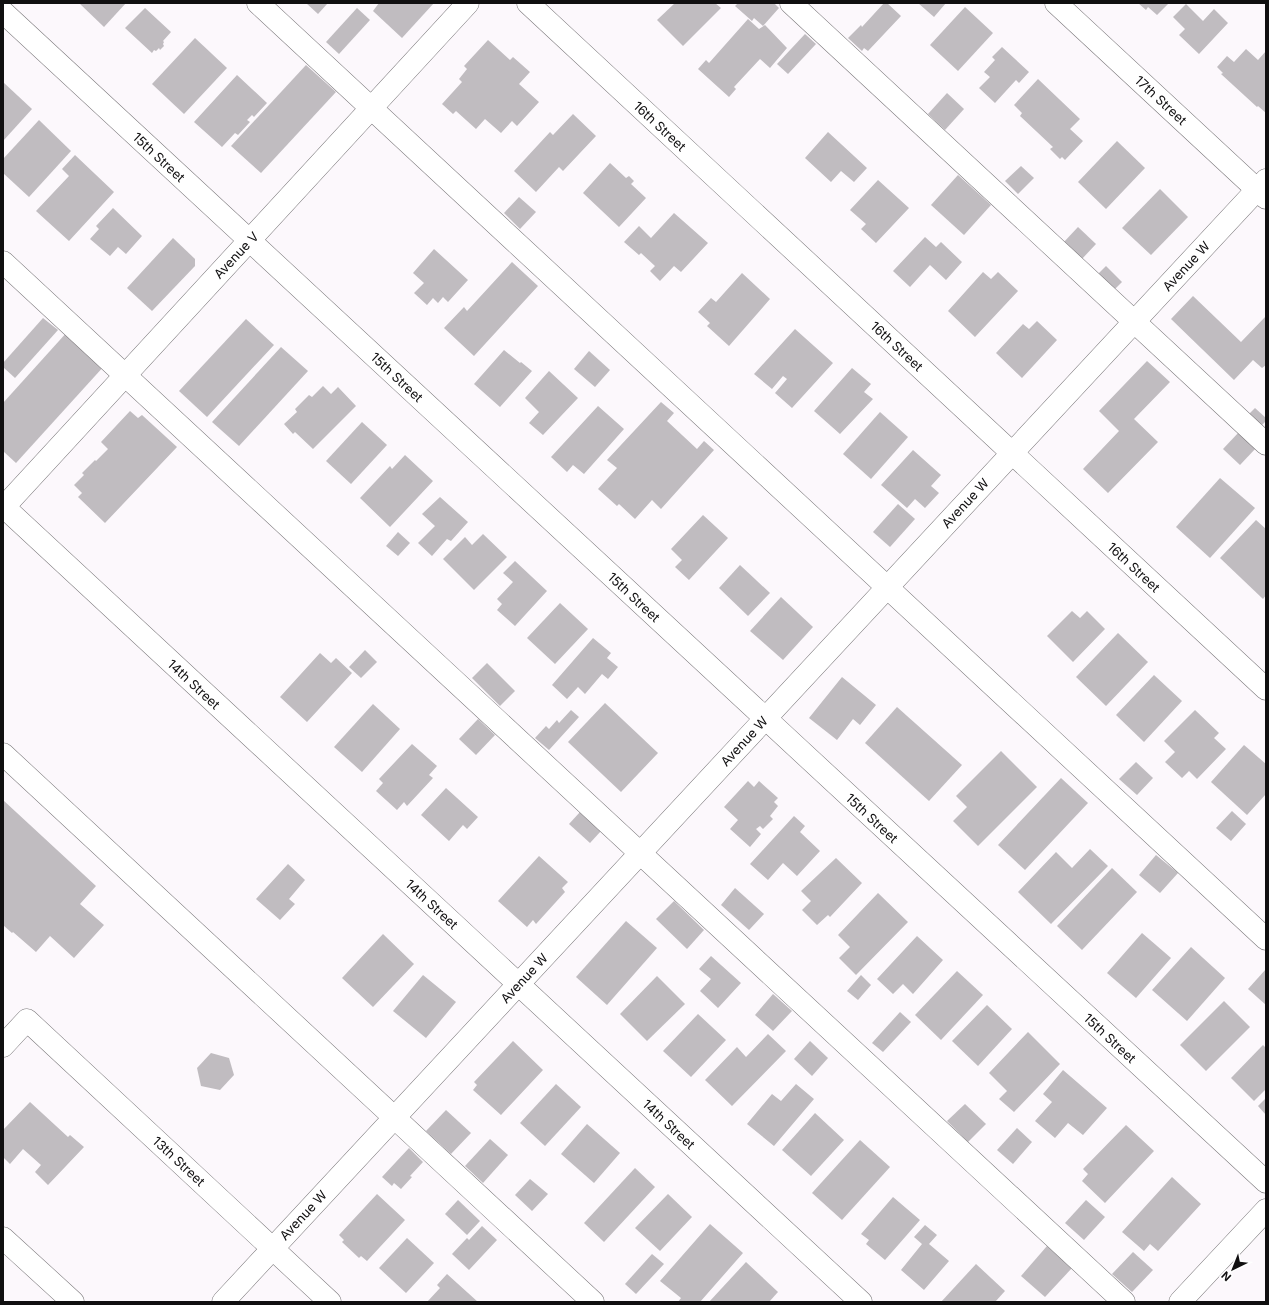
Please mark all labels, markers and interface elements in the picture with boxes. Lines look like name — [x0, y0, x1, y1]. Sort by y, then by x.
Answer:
street label: 17th Street — [1132, 72, 1190, 128]
street label: 16th Street — [631, 98, 689, 154]
street label: 15th Street — [130, 129, 188, 185]
street label: Avenue V — [210, 228, 262, 282]
street label: Avenue W — [1159, 238, 1213, 294]
street label: 16th Street — [868, 318, 926, 374]
street label: 15th Street — [368, 349, 426, 405]
street label: Avenue W — [938, 475, 992, 531]
street label: 16th Street — [1105, 539, 1163, 595]
street label: 15th Street — [605, 569, 663, 625]
street label: 14th Street — [164, 656, 224, 712]
street label: Avenue W — [717, 713, 771, 769]
street label: 15th Street — [843, 790, 901, 846]
street label: 14th Street — [402, 876, 462, 932]
street label: Avenue W — [497, 950, 551, 1006]
street label: 15th Street — [1081, 1010, 1139, 1066]
street label: 14th Street — [639, 1096, 699, 1152]
street label: 13th Street — [150, 1133, 208, 1189]
street label: Avenue W — [276, 1187, 330, 1243]
north arrow — [1213, 1249, 1253, 1289]
text: N — [1218, 1268, 1234, 1284]

